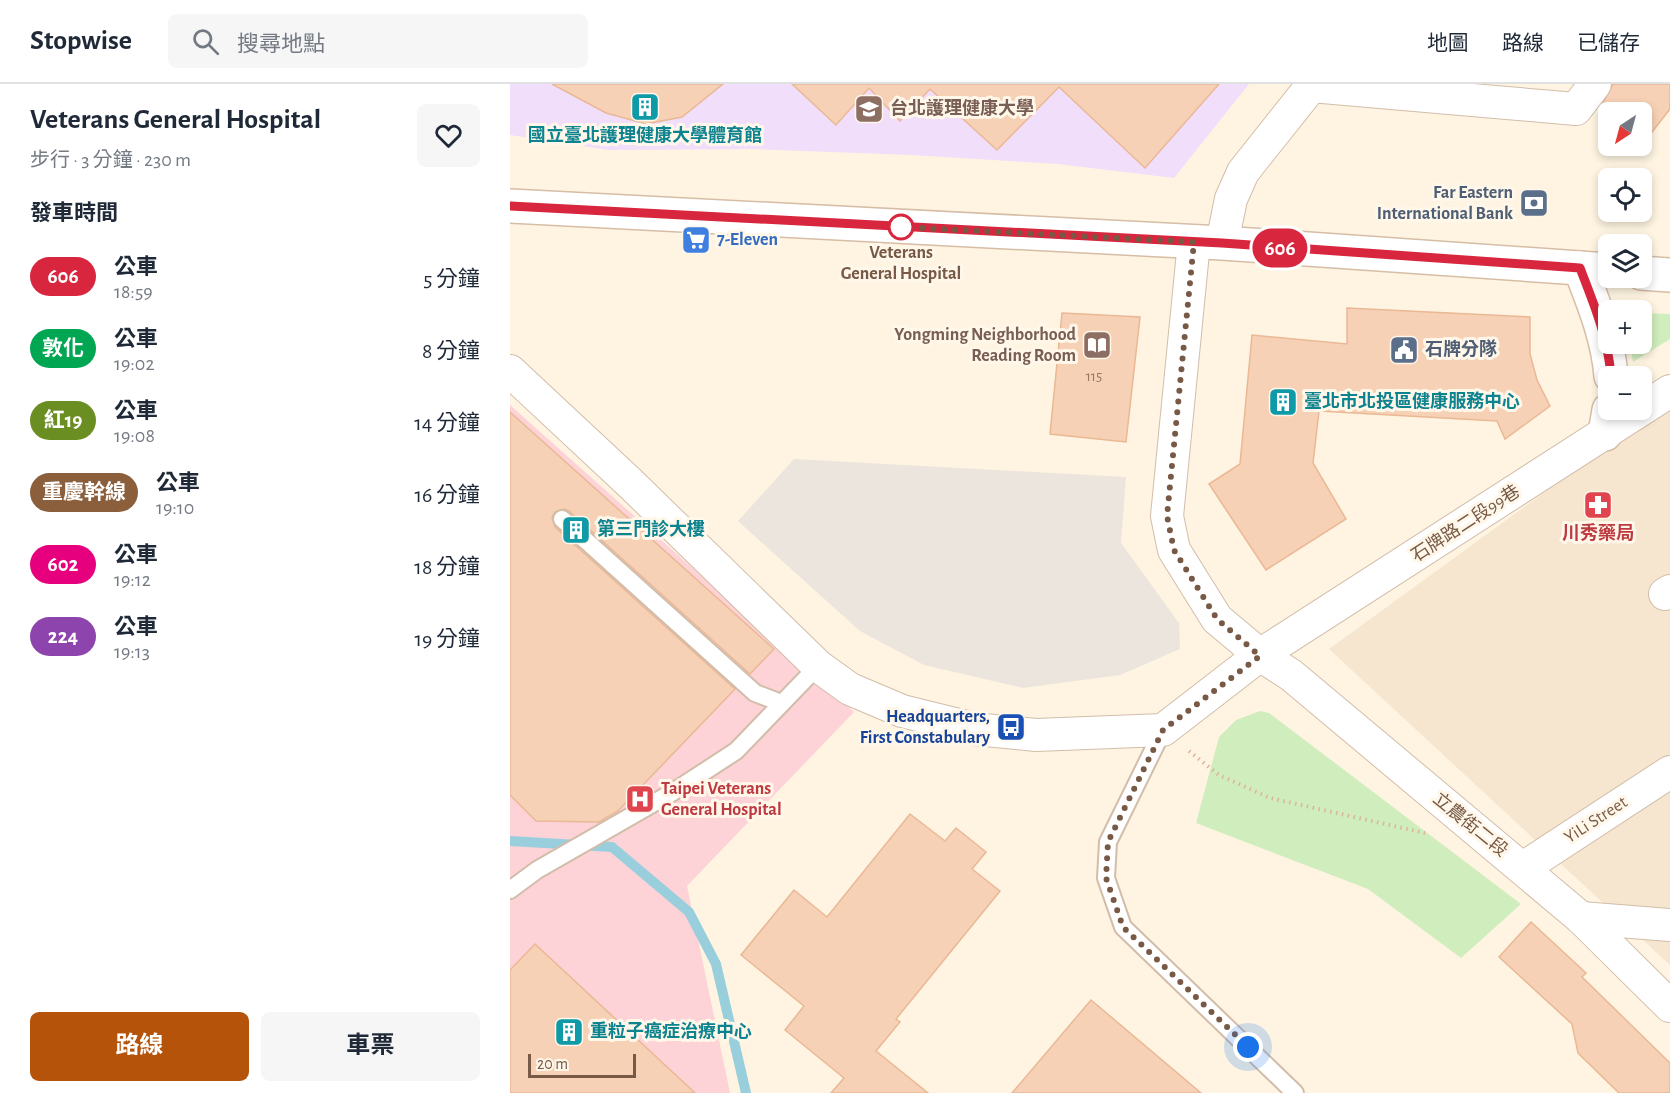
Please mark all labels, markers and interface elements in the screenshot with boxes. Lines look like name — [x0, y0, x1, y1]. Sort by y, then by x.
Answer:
search box — [168, 14, 588, 68]
icon: search — [189, 25, 222, 58]
text: Stopwise — [30, 27, 132, 55]
text: 搜尋地點 — [237, 33, 325, 55]
text: 地圖 — [1427, 33, 1469, 54]
text: 路線 — [1502, 33, 1544, 54]
text: 已儲存 — [1577, 33, 1640, 54]
building icon: 國立臺北護理健康大學體育館 — [629, 91, 661, 123]
school or university icon: 台北護理健康大學 — [853, 93, 885, 125]
place label: 台北護理健康大學 — [890, 98, 1034, 118]
north arrow — [1598, 102, 1652, 156]
map controls — [1598, 102, 1652, 420]
button: heart — [417, 104, 480, 167]
text: Veterans General Hospital — [30, 106, 321, 134]
place label: 國立臺北護理健康大學體育館 — [528, 125, 762, 145]
text: 步行 · 3 分鐘 · 230 m — [30, 150, 191, 170]
button: locate — [1598, 168, 1652, 222]
place label: Far Eastern International Bank — [1377, 184, 1513, 223]
bank icon: Far Eastern International Bank — [1518, 187, 1550, 219]
text: 發車時間 — [30, 202, 118, 224]
marker: Veterans General Hospital — [888, 214, 914, 240]
supermarket icon: 7-Eleven — [680, 224, 712, 256]
line badge: 606 — [1246, 228, 1314, 268]
place label: 7-Eleven — [717, 231, 778, 249]
button: layers — [1598, 234, 1652, 288]
text: 606 — [1264, 238, 1296, 259]
place label: Veterans General Hospital — [841, 244, 961, 283]
text: 公車 — [114, 256, 158, 278]
text: 606 — [47, 266, 79, 287]
text: 5 分鐘 — [423, 268, 480, 290]
text: 18:59 — [114, 282, 153, 302]
button: + — [1598, 300, 1652, 354]
place label: Yongming Neighborhood Reading Room — [894, 326, 1077, 365]
text: 公車 — [114, 328, 158, 350]
library icon: Yongming Neighborhood Reading Room — [1081, 329, 1113, 361]
public building icon: 石牌分隊 — [1388, 334, 1420, 366]
text: 敦化 — [42, 338, 84, 359]
place label: 石牌分隊 — [1425, 339, 1497, 359]
text: 8 分鐘 — [422, 340, 480, 362]
text: 19:02 — [114, 354, 155, 374]
button: − — [1598, 366, 1652, 420]
house number: 115 — [1086, 369, 1102, 384]
building icon: 臺北市北投區健康服務中心 — [1267, 386, 1299, 418]
place label: 臺北市北投區健康服務中心 — [1304, 391, 1520, 411]
text: 公車 — [114, 400, 158, 422]
text: 紅19 — [44, 410, 82, 431]
text: 14 分鐘 — [414, 412, 480, 434]
text: 19:08 — [114, 426, 155, 446]
text: 公車 — [156, 472, 200, 494]
street label: 石牌路二段99巷 — [1408, 481, 1523, 566]
text: 重慶幹線 — [42, 482, 126, 503]
text: 16 分鐘 — [414, 484, 480, 506]
pharmacy icon: 川秀藥局 — [1582, 489, 1614, 521]
text: 19:10 — [156, 498, 194, 518]
building icon: 第三門診大樓 — [560, 514, 592, 546]
place label: 第三門診大樓 — [597, 518, 705, 539]
place label: 川秀藥局 — [1562, 523, 1634, 543]
text: 公車 — [114, 544, 158, 566]
text: 602 — [48, 554, 78, 575]
text: 18 分鐘 — [414, 556, 480, 578]
text: 19:12 — [114, 570, 151, 590]
text: 公車 — [114, 616, 158, 638]
text: 224 — [48, 626, 78, 647]
text: 19 分鐘 — [414, 628, 480, 650]
text: 19:13 — [114, 642, 150, 662]
place label: Headquarters, First Constabulary — [860, 708, 991, 747]
bus stop icon: Headquarters, First Constabulary — [995, 711, 1027, 743]
place label: Taipei Veterans General Hospital — [661, 780, 782, 819]
hospital icon: Taipei Veterans General Hospital — [624, 783, 656, 815]
street label: 立農街二段 — [1429, 788, 1512, 860]
street label: YiLi Street — [1561, 793, 1631, 847]
button: 路線 — [30, 1012, 249, 1081]
button: 車票 — [261, 1012, 480, 1081]
building icon: 重粒子癌症治療中心 — [553, 1016, 585, 1048]
place label: 重粒子癌症治療中心 — [590, 1021, 752, 1041]
your location — [1233, 1032, 1263, 1062]
scale bar — [528, 1051, 636, 1078]
text: 20 m — [537, 1056, 568, 1072]

